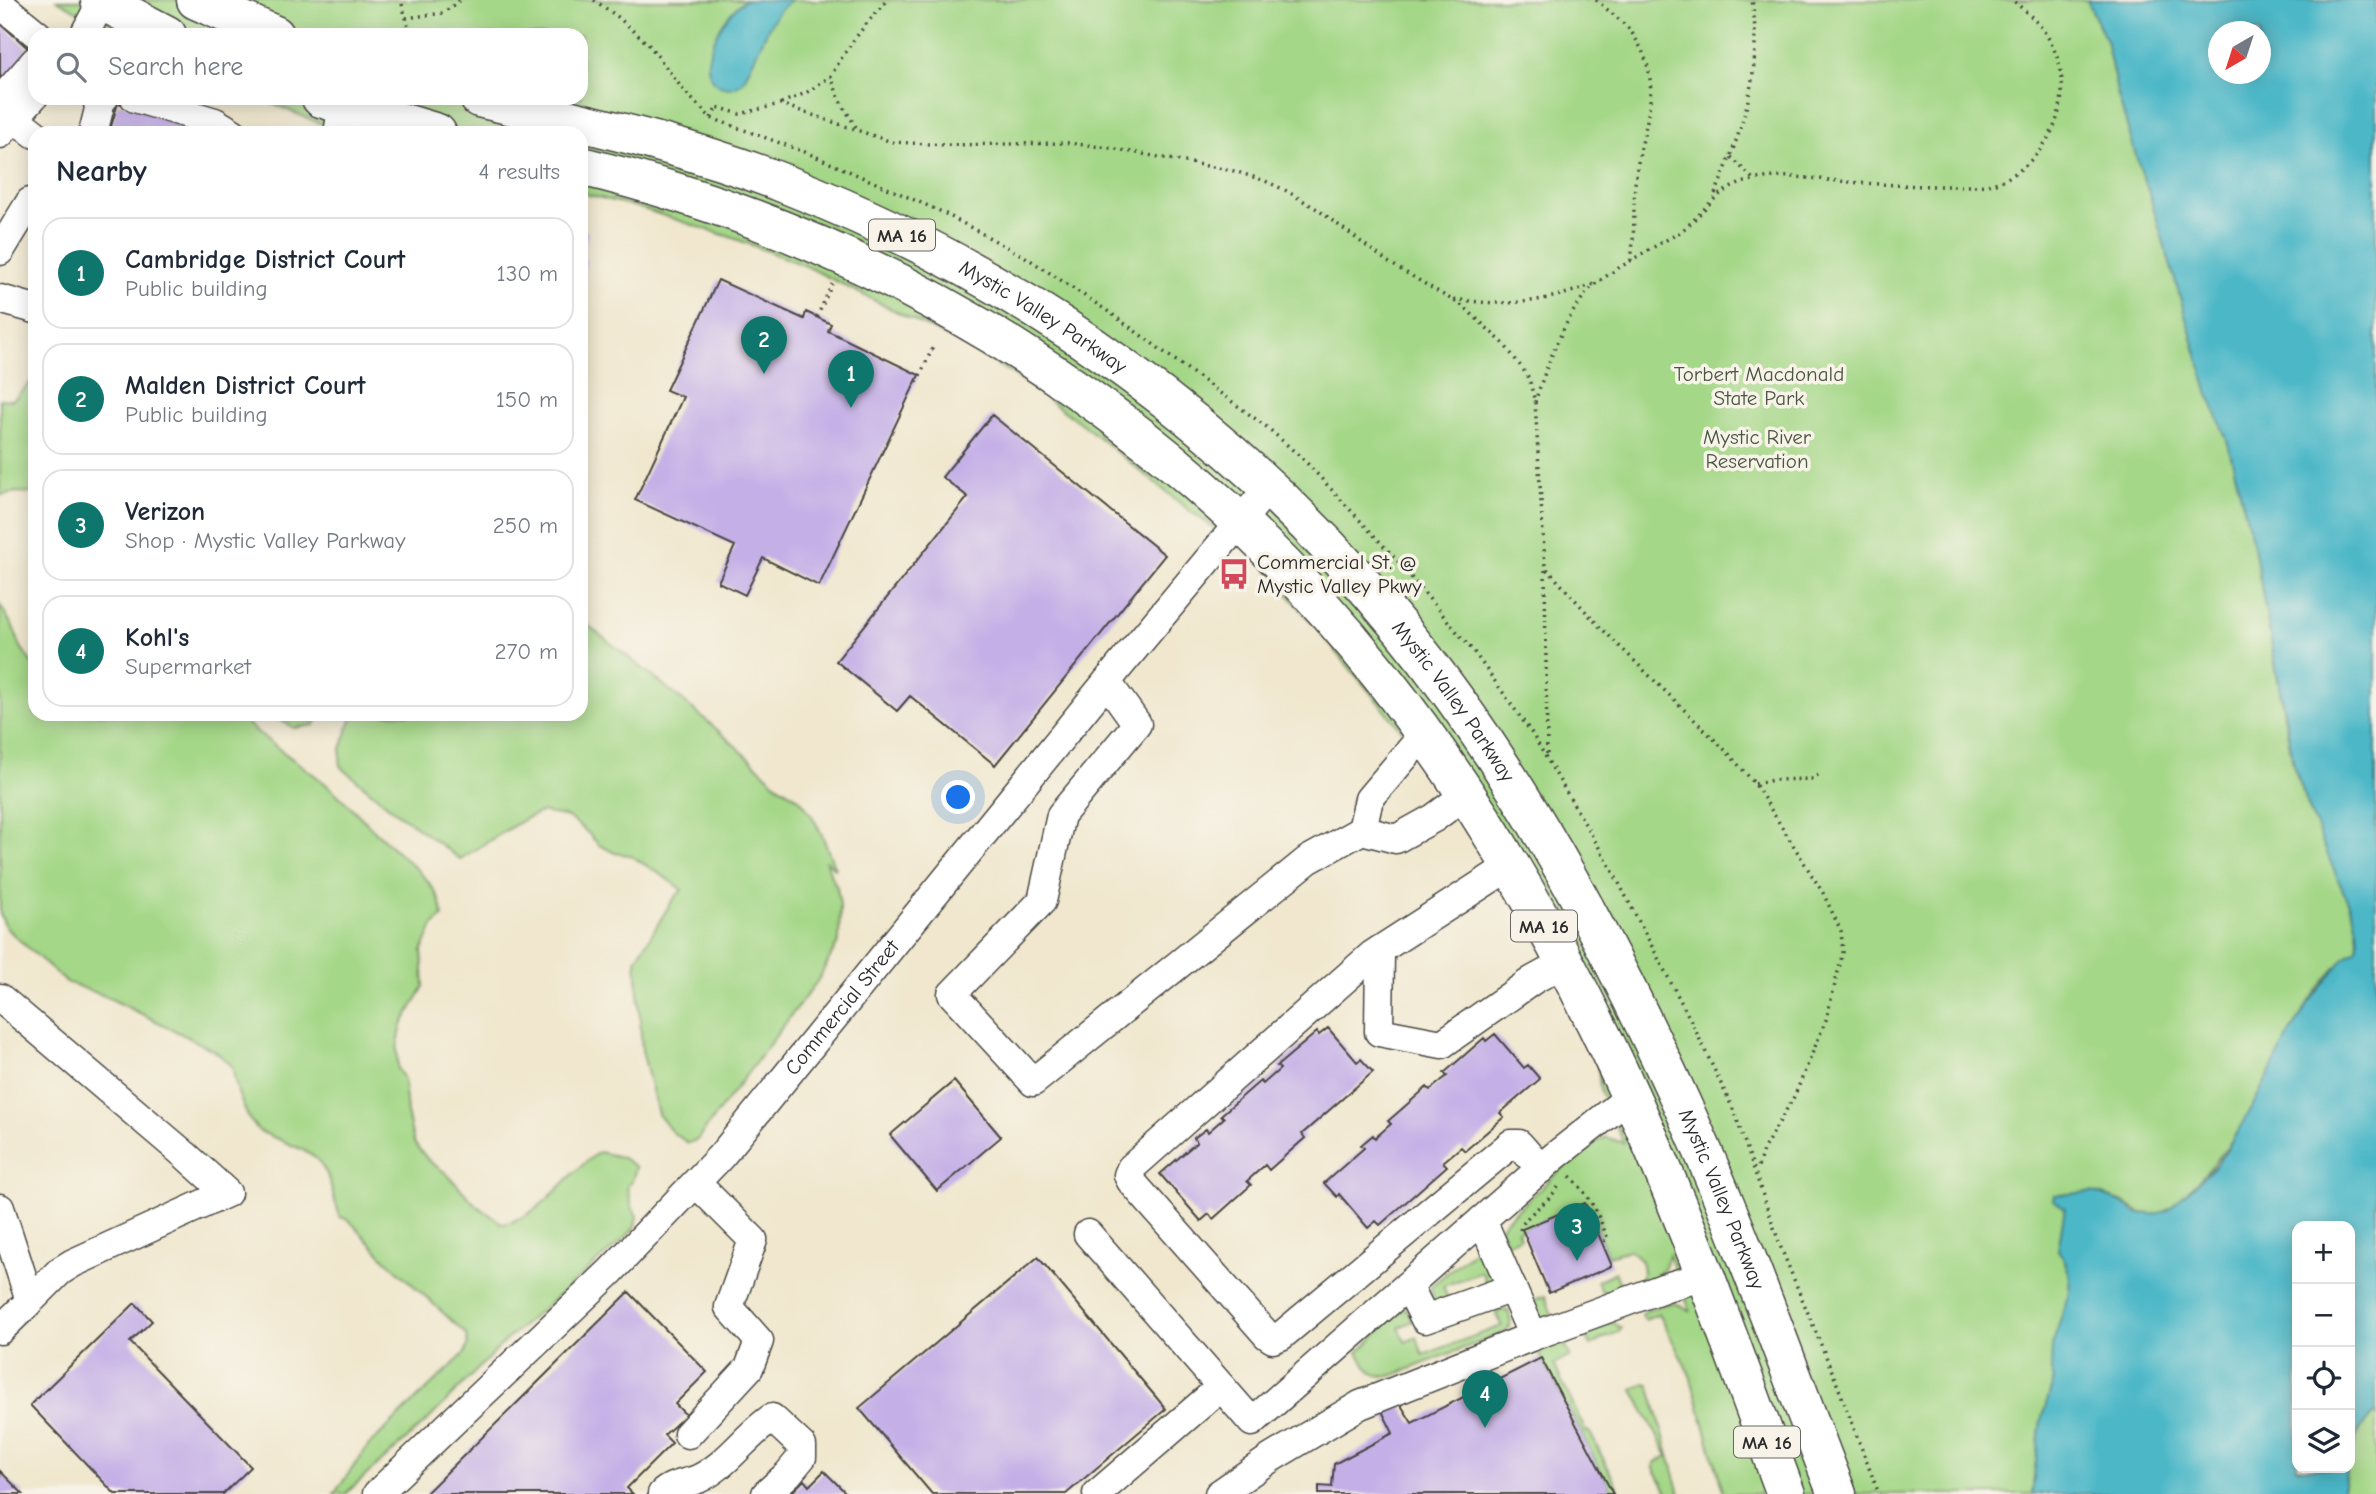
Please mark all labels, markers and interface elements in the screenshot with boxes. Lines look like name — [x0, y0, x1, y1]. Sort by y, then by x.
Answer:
north arrow — [2208, 21, 2271, 84]
search box — [28, 28, 588, 105]
icon: search — [52, 48, 90, 86]
text: Search here — [108, 52, 243, 82]
text: Nearby — [56, 154, 147, 189]
text: 4 results — [478, 158, 560, 185]
road number: MA 16 — [869, 219, 935, 250]
text: Cambridge District Court — [125, 245, 405, 275]
street label: Mystic Valley Parkway — [955, 255, 1132, 379]
text: 1 — [76, 260, 86, 287]
text: 130 m — [497, 260, 558, 287]
text: Public building — [125, 275, 268, 302]
pin: 2 — [741, 316, 787, 374]
pin: 1 — [828, 350, 874, 408]
park label: Torbert Macdonald State Park — [1674, 362, 1844, 410]
text: Malden District Court — [125, 371, 365, 401]
text: 2 — [75, 386, 87, 413]
text: 150 m — [496, 386, 558, 413]
text: Public building — [125, 401, 268, 428]
park label: Mystic River Reservation — [1703, 425, 1812, 473]
text: Verizon — [125, 497, 205, 527]
text: 3 — [75, 512, 87, 539]
text: 250 m — [493, 512, 558, 539]
text: Shop · Mystic Valley Parkway — [125, 527, 406, 554]
place label: Commercial St. @ Mystic Valley Pkwy — [1257, 550, 1422, 598]
bus stop icon: Commercial St. @ Mystic Valley Pkwy — [1217, 557, 1251, 591]
street label: Mystic Valley Parkway — [1387, 616, 1520, 787]
text: Kohl's — [125, 623, 189, 653]
text: 4 — [76, 638, 86, 665]
text: 270 m — [494, 638, 558, 665]
text: Supermarket — [125, 653, 251, 680]
your location — [941, 780, 975, 814]
road number: MA 16 — [1511, 910, 1577, 942]
street label: Commercial Street — [780, 934, 905, 1080]
street label: Mystic Valley Parkway — [1674, 1105, 1770, 1293]
pin: 3 — [1554, 1203, 1600, 1261]
map controls — [2292, 1221, 2355, 1473]
button: + — [2292, 1221, 2355, 1284]
button: − — [2292, 1284, 2355, 1347]
button: locate — [2292, 1347, 2355, 1410]
pin: 4 — [1462, 1370, 1508, 1428]
button: layers — [2292, 1410, 2355, 1473]
road number: MA 16 — [1734, 1426, 1800, 1458]

